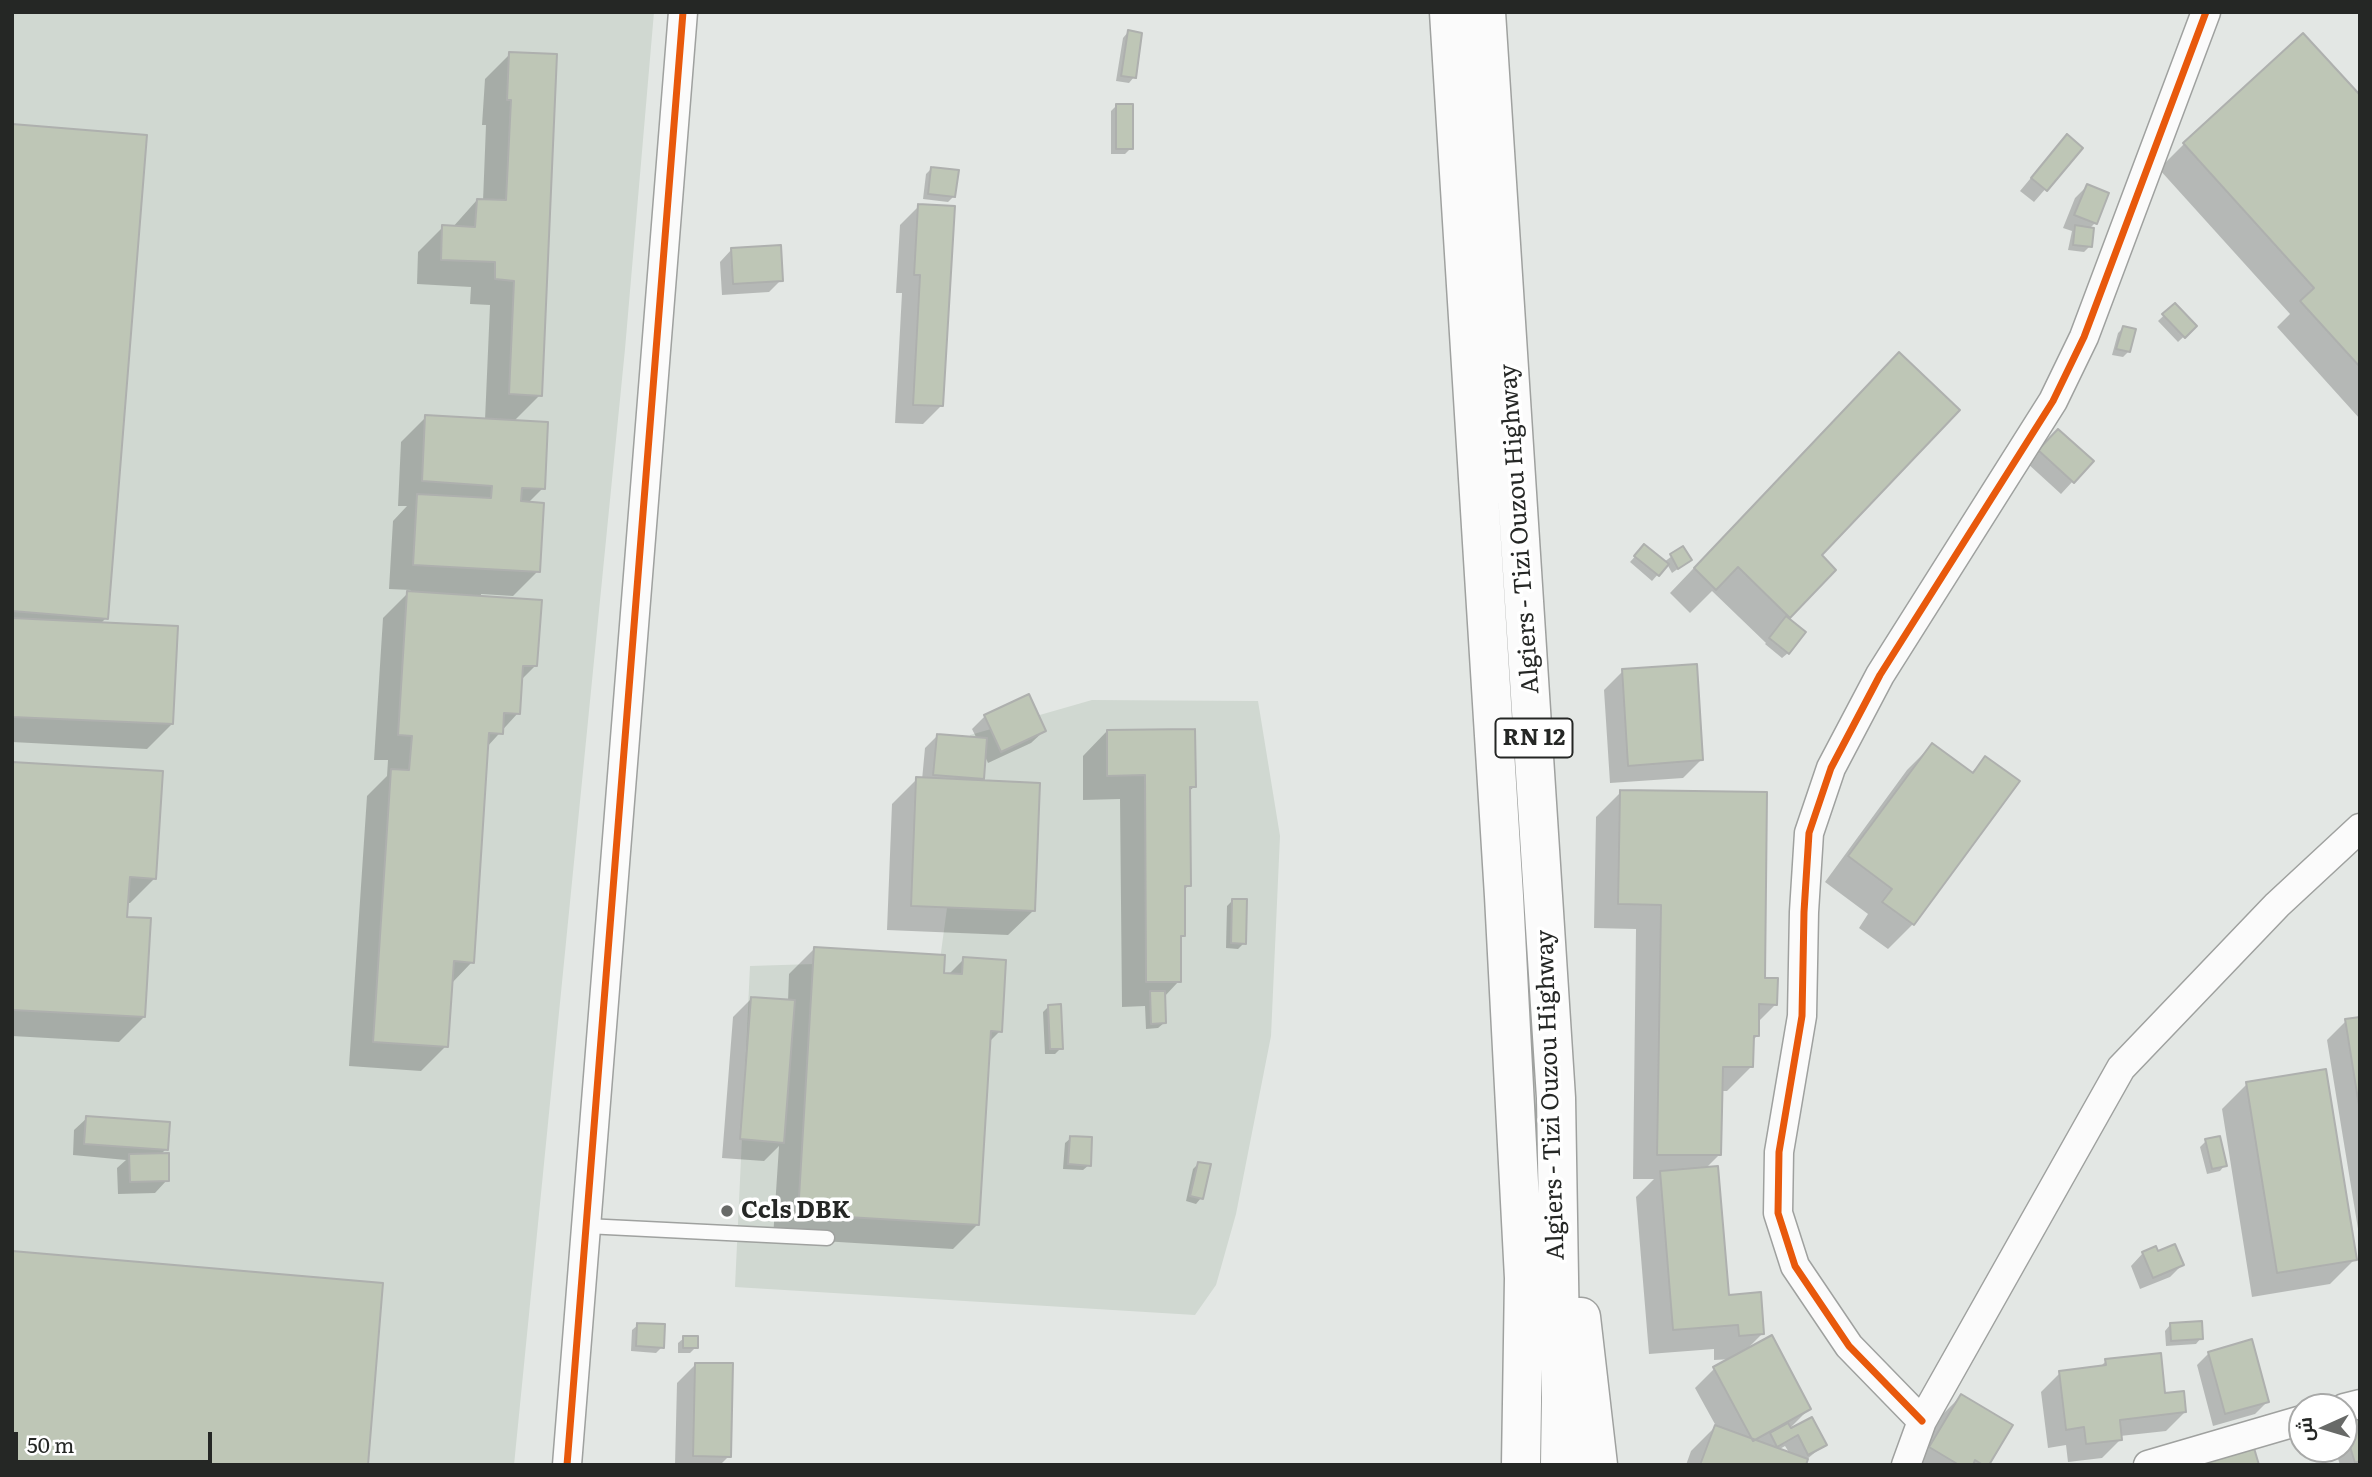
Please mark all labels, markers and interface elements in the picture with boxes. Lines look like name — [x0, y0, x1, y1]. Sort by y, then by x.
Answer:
street label: Algiers - Tizi Ouzou Highway — [1494, 363, 1546, 695]
road number: RN 12 — [1496, 718, 1572, 758]
street label: Algiers - Tizi Ouzou Highway — [1531, 929, 1571, 1261]
place label: Ccls DBK — [741, 1197, 850, 1225]
marker: Ccls DBK — [719, 1203, 735, 1219]
north arrow — [2288, 1393, 2358, 1463]
text: ش — [2289, 1416, 2319, 1442]
scale bar — [18, 1418, 215, 1462]
text: 50 m — [27, 1428, 74, 1459]

